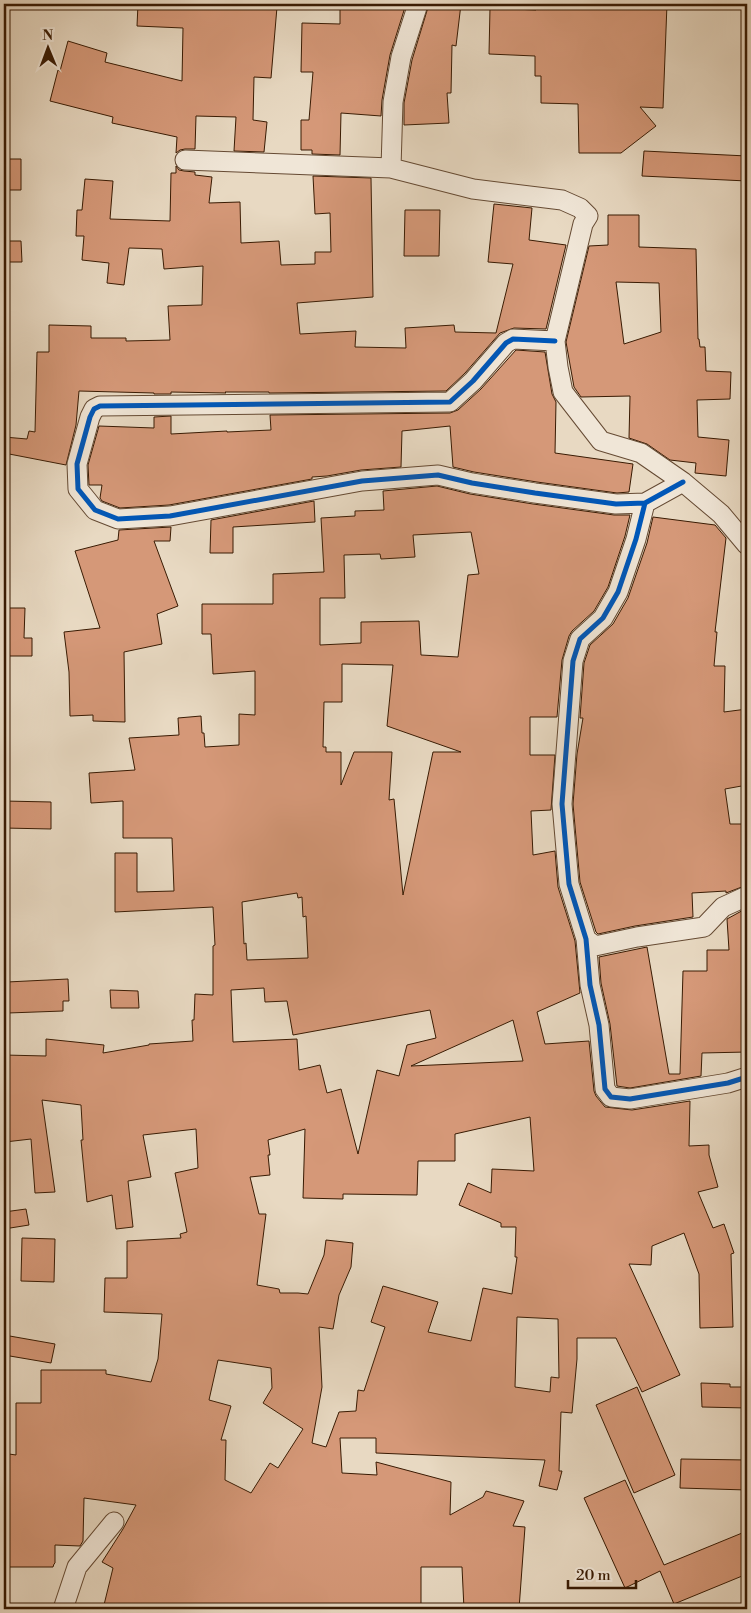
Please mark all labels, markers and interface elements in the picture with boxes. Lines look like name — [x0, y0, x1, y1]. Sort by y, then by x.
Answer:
north arrow — [22, 22, 72, 72]
text: N — [42, 27, 53, 45]
scale bar — [568, 1558, 636, 1590]
text: 20 m — [576, 1566, 611, 1585]

